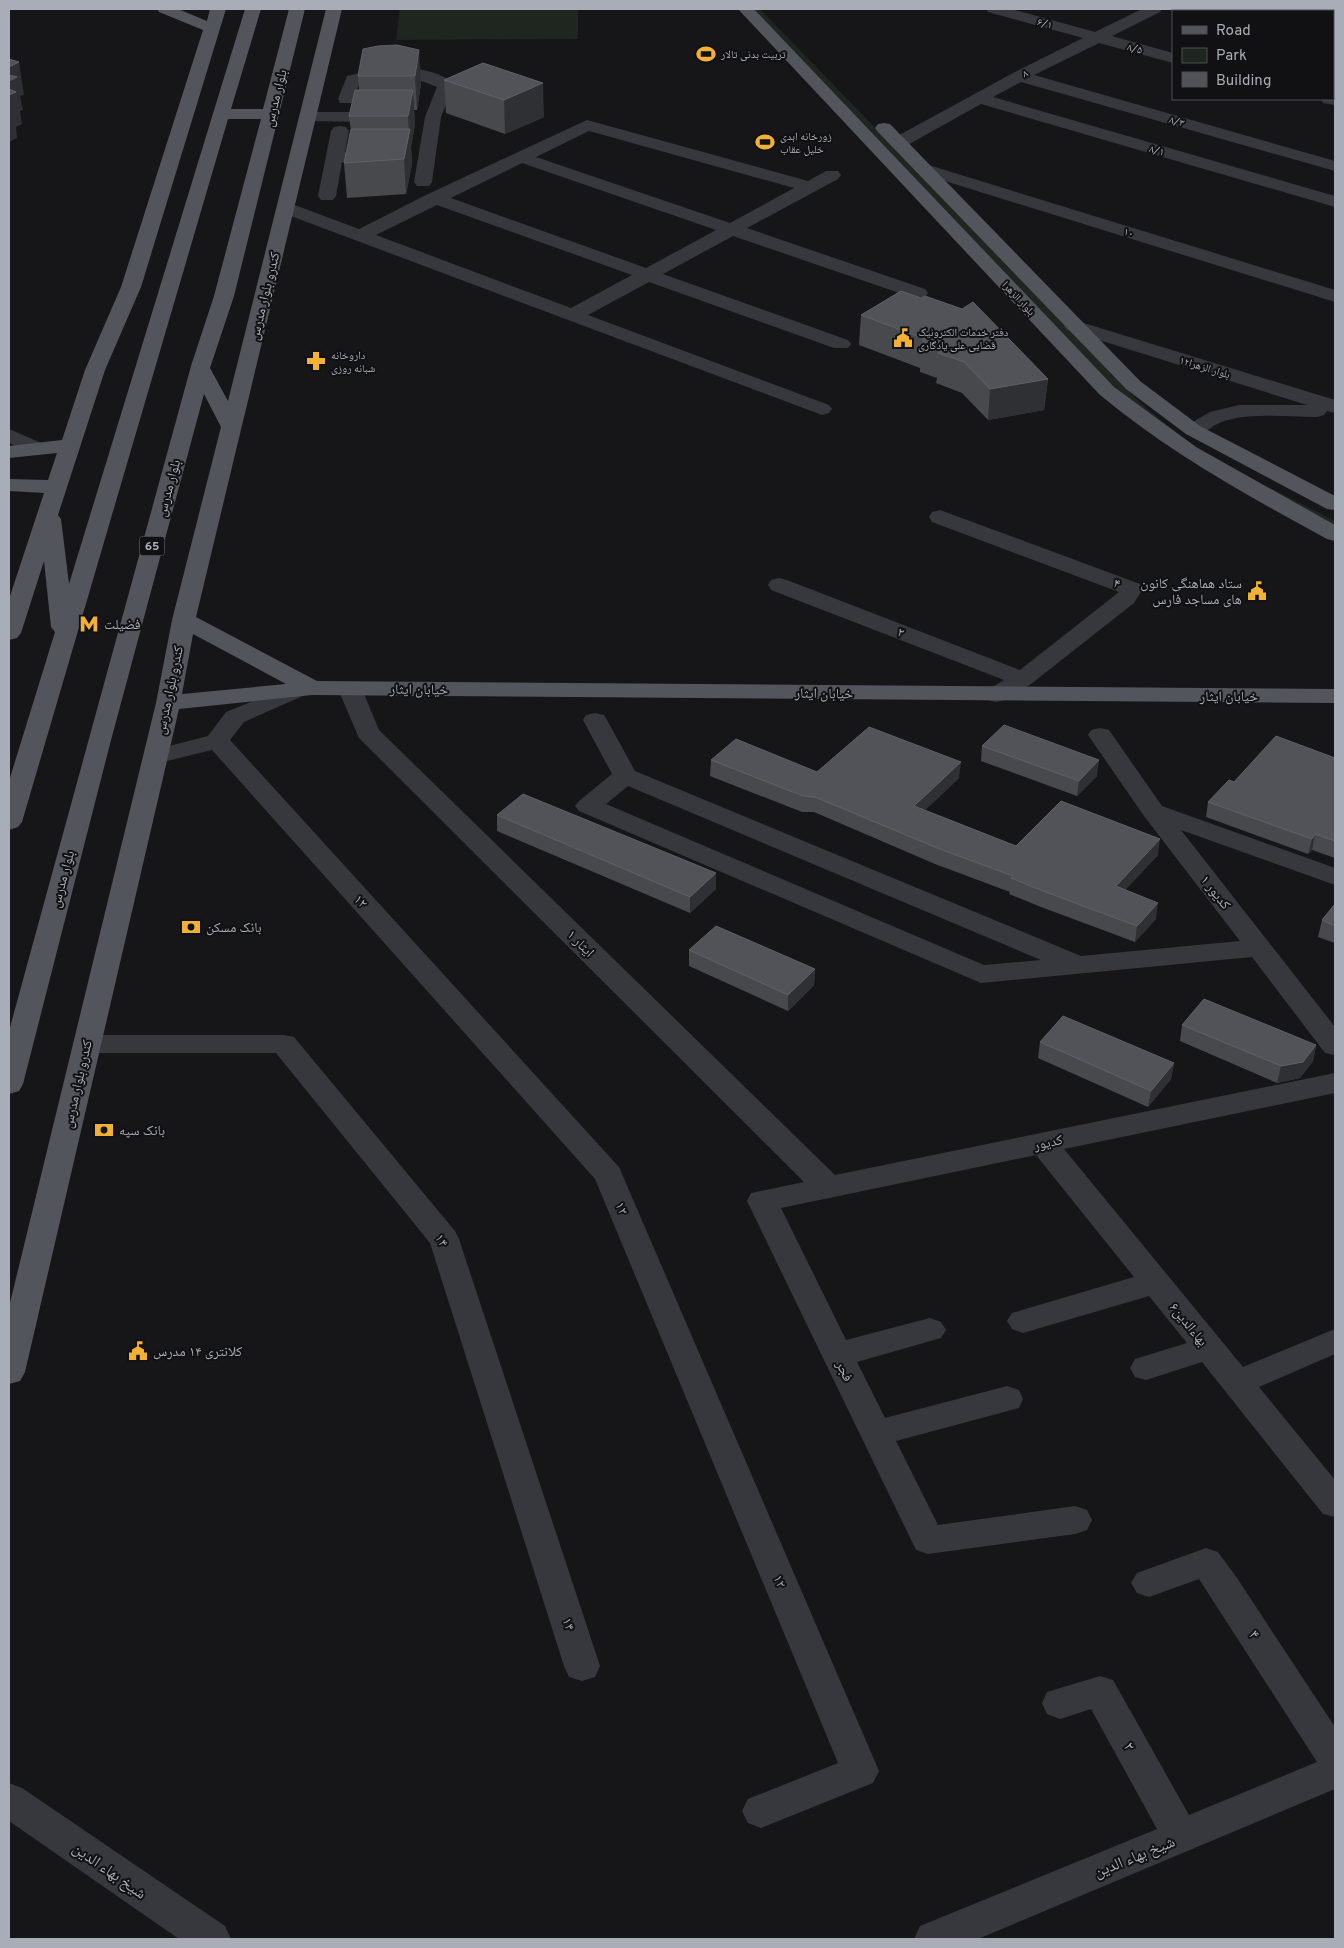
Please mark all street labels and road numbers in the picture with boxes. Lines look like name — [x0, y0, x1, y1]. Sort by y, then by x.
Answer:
street label: ۶/۱ — [1035, 15, 1054, 33]
street label: ۸/۵ — [1126, 40, 1144, 58]
street label: ۸ — [1020, 67, 1031, 81]
street label: بلوار مدرس — [261, 68, 292, 129]
street label: ۸/۳ — [1167, 113, 1186, 131]
street label: ۸/۱ — [1147, 142, 1166, 160]
street label: ۱۰ — [1122, 225, 1135, 241]
street label: کندرو بلوار مدرس — [246, 250, 285, 342]
street label: بلوار الزهرا — [999, 278, 1038, 319]
street label: بلوار الزهرا۱۲ — [1178, 354, 1232, 382]
street label: بلوار مدرس — [154, 458, 185, 519]
road number: 65 — [140, 536, 164, 556]
street label: ۴ — [1110, 575, 1123, 593]
street label: ۲ — [894, 624, 906, 642]
street label: کندرو بلوار مدرس — [153, 644, 188, 736]
street label: خیابان ایثار — [389, 681, 448, 700]
street label: خیابان ایثار — [794, 685, 853, 704]
street label: خیابان ایثار — [1199, 689, 1258, 706]
street label: بلوار مدرس — [48, 849, 79, 910]
street label: کدیور ۱ — [1196, 872, 1234, 914]
street label: ۱۲ — [349, 892, 370, 912]
street label: ایثار ۱ — [563, 927, 597, 961]
street label: کندرو بلوار مدرس — [60, 1038, 97, 1130]
street label: کدیور — [1031, 1132, 1065, 1155]
street label: ۱۲ — [610, 1199, 631, 1218]
street label: ۱۴ — [430, 1231, 451, 1250]
street label: ۶بهاءالدين — [1165, 1300, 1211, 1350]
street label: فجر — [831, 1358, 856, 1385]
street label: ۱۲ — [768, 1572, 789, 1591]
street label: ۱۴ — [558, 1616, 578, 1633]
street label: ۴ — [1243, 1627, 1264, 1644]
street label: ۲ — [1118, 1739, 1139, 1755]
street label: شیخ بهاء الدین — [1091, 1833, 1178, 1883]
street label: شیخ بهاء الدین — [68, 1839, 150, 1904]

